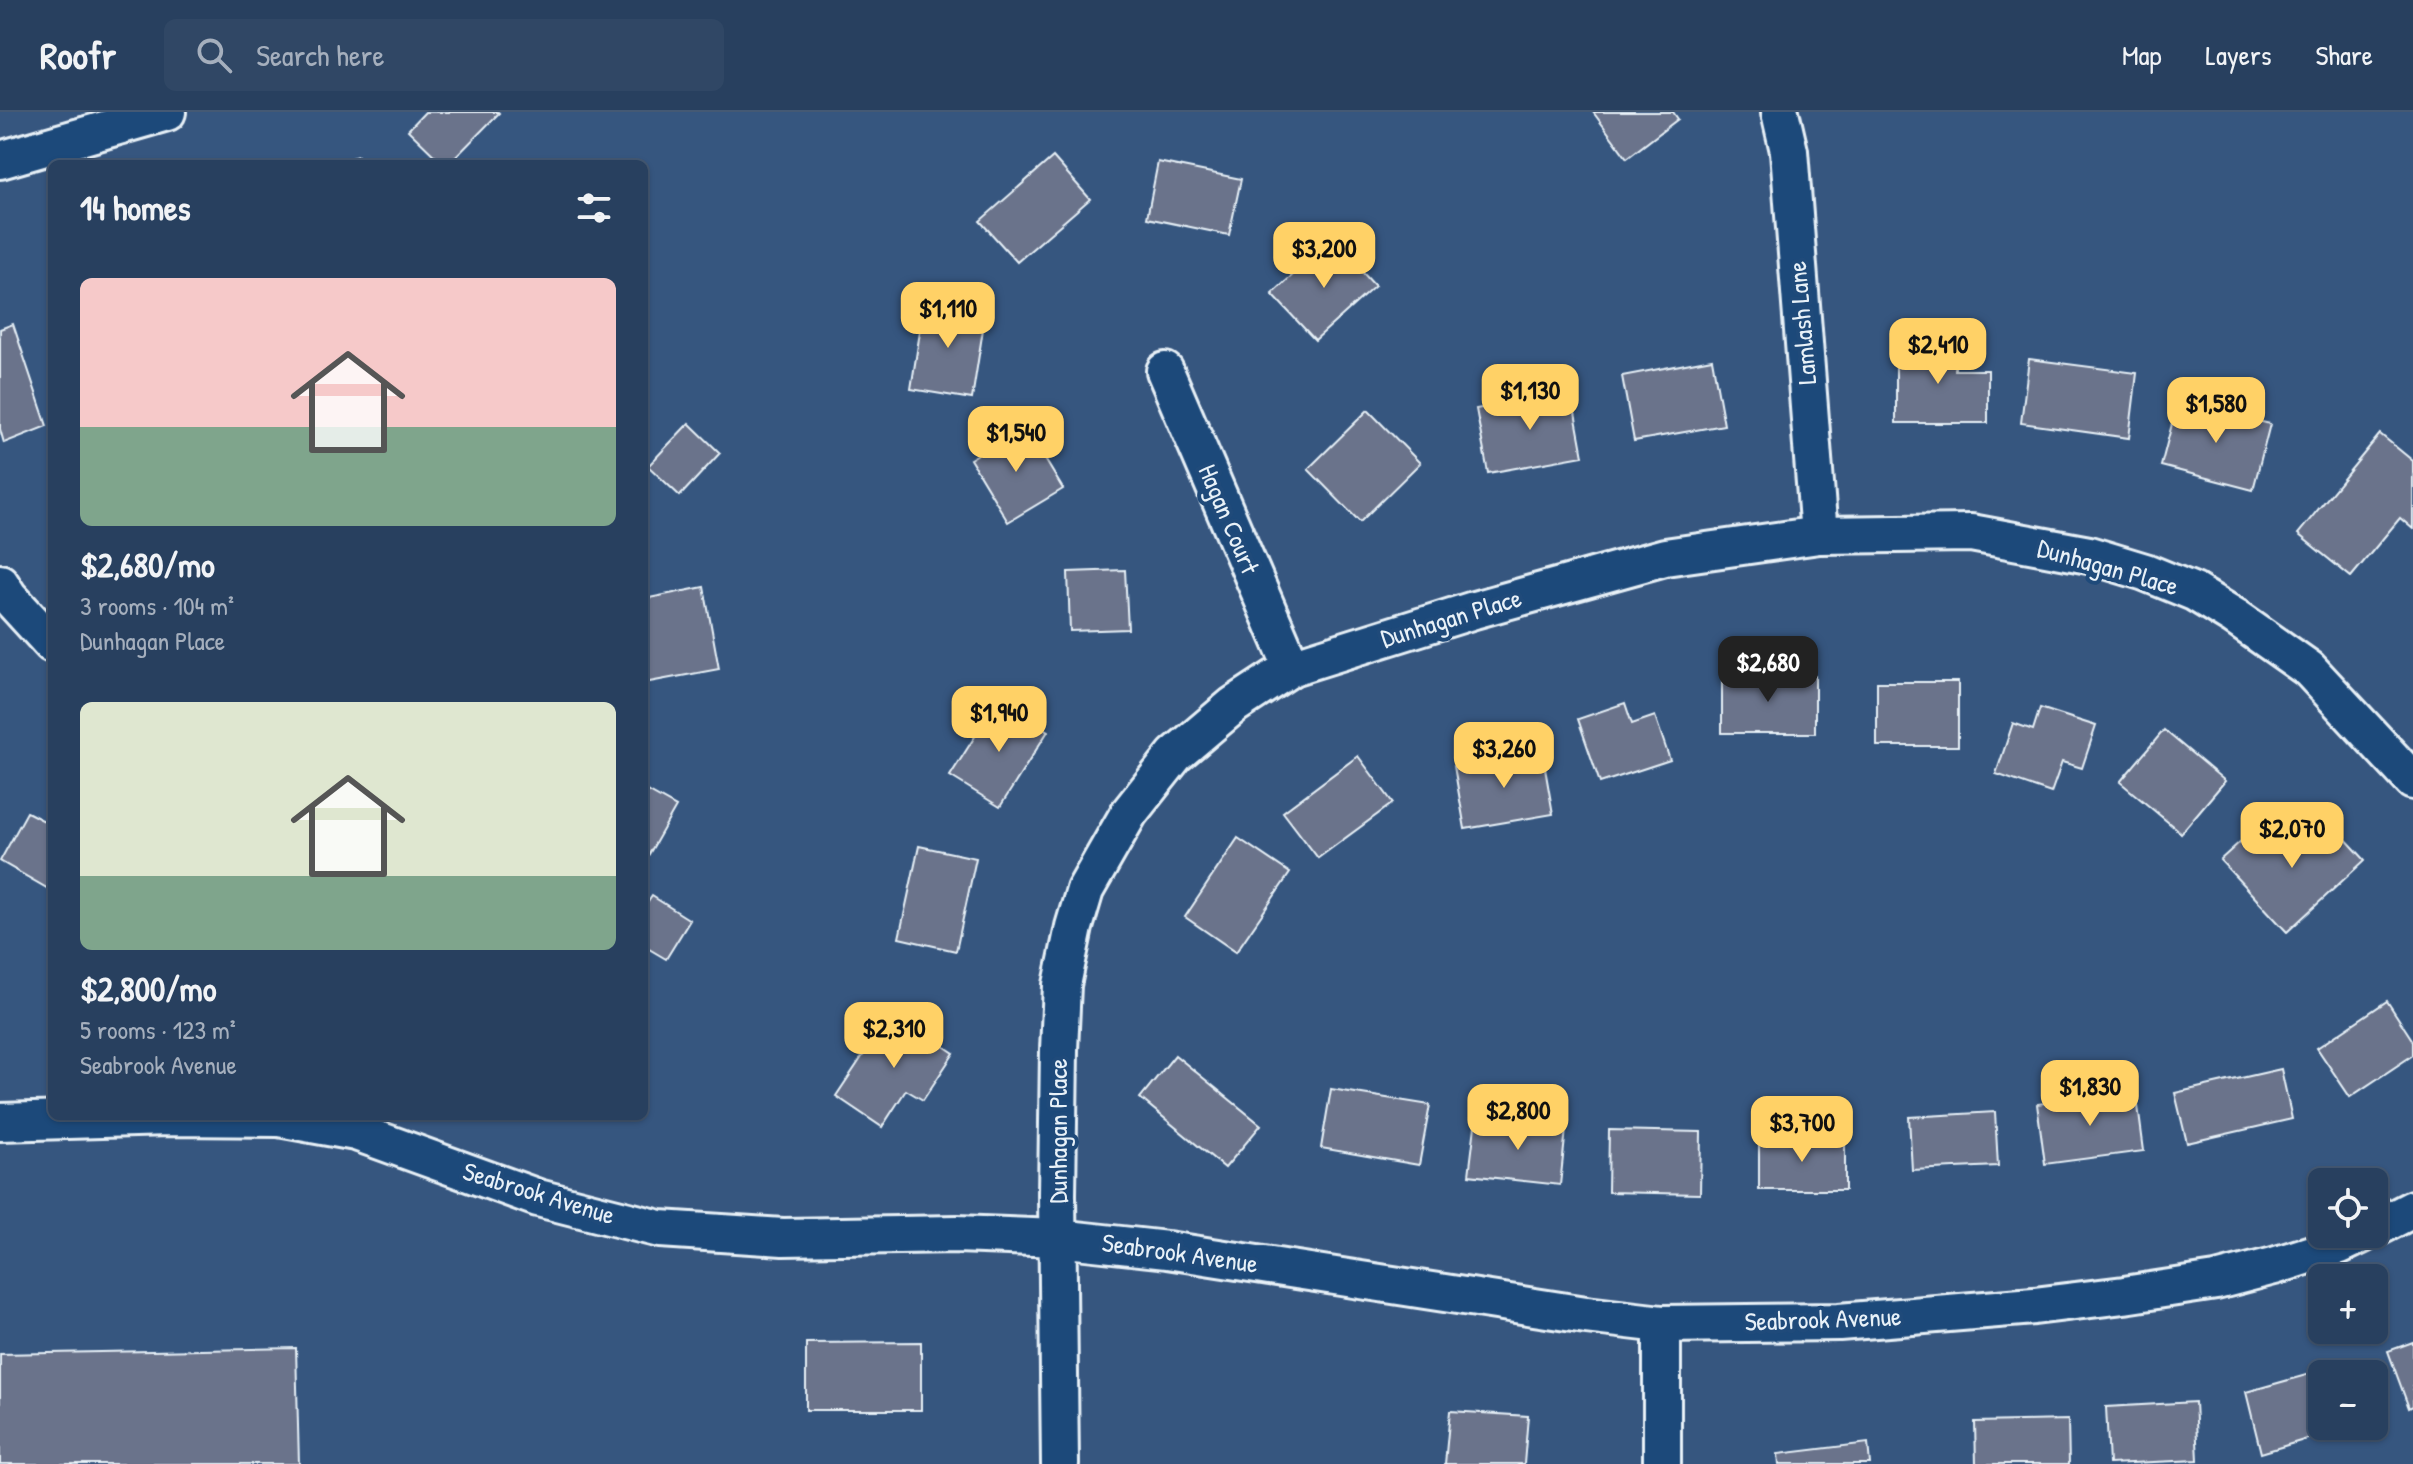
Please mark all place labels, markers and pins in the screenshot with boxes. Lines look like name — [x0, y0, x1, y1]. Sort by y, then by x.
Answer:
pin: $3,200 — [1259, 222, 1389, 290]
pin: $1,110 — [883, 282, 1013, 350]
pin: $2,410 — [1873, 318, 2003, 386]
pin: $1,130 — [1465, 364, 1595, 432]
pin: $1,580 — [2151, 377, 2281, 445]
pin: $1,540 — [951, 406, 1081, 474]
pin: $2,680 — [1703, 636, 1833, 704]
pin: $1,940 — [934, 686, 1064, 754]
pin: $3,260 — [1439, 722, 1569, 790]
pin: $2,070 — [2227, 802, 2357, 870]
pin: $2,310 — [829, 1002, 959, 1070]
pin: $1,830 — [2025, 1060, 2155, 1128]
pin: $2,800 — [1453, 1084, 1583, 1152]
pin: $3,700 — [1737, 1096, 1867, 1164]

